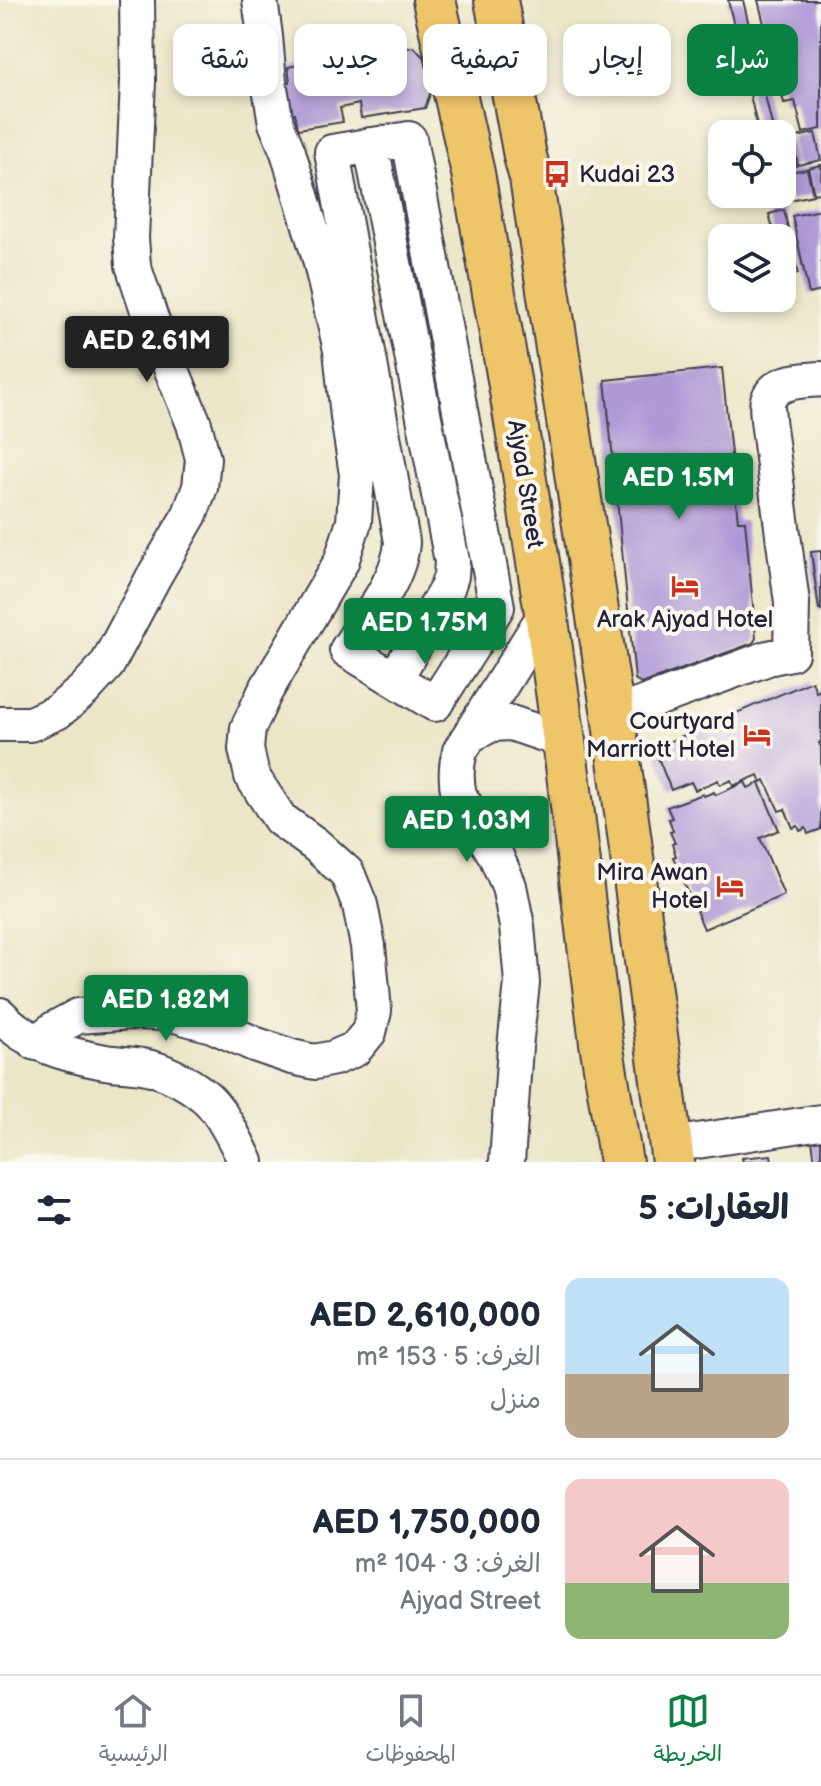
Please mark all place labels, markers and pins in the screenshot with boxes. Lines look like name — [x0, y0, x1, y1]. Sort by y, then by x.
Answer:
bus stop icon: Kudai 23 — [542, 159, 572, 189]
place label: Kudai 23 — [579, 160, 675, 189]
pin: AED 2.61M — [55, 316, 239, 384]
pin: AED 1.5M — [596, 453, 762, 521]
hotel icon: Arak Ajyad Hotel — [670, 571, 700, 601]
pin: AED 1.75M — [333, 598, 517, 666]
place label: Arak Ajyad Hotel — [597, 605, 773, 634]
place label: Courtyard Marriott Hotel — [586, 707, 735, 764]
hotel icon: Courtyard Marriott Hotel — [742, 720, 772, 750]
pin: AED 1.03M — [375, 796, 559, 864]
place label: Mira Awan Hotel — [596, 858, 708, 915]
hotel icon: Mira Awan Hotel — [715, 871, 745, 901]
pin: AED 1.82M — [74, 975, 258, 1043]

